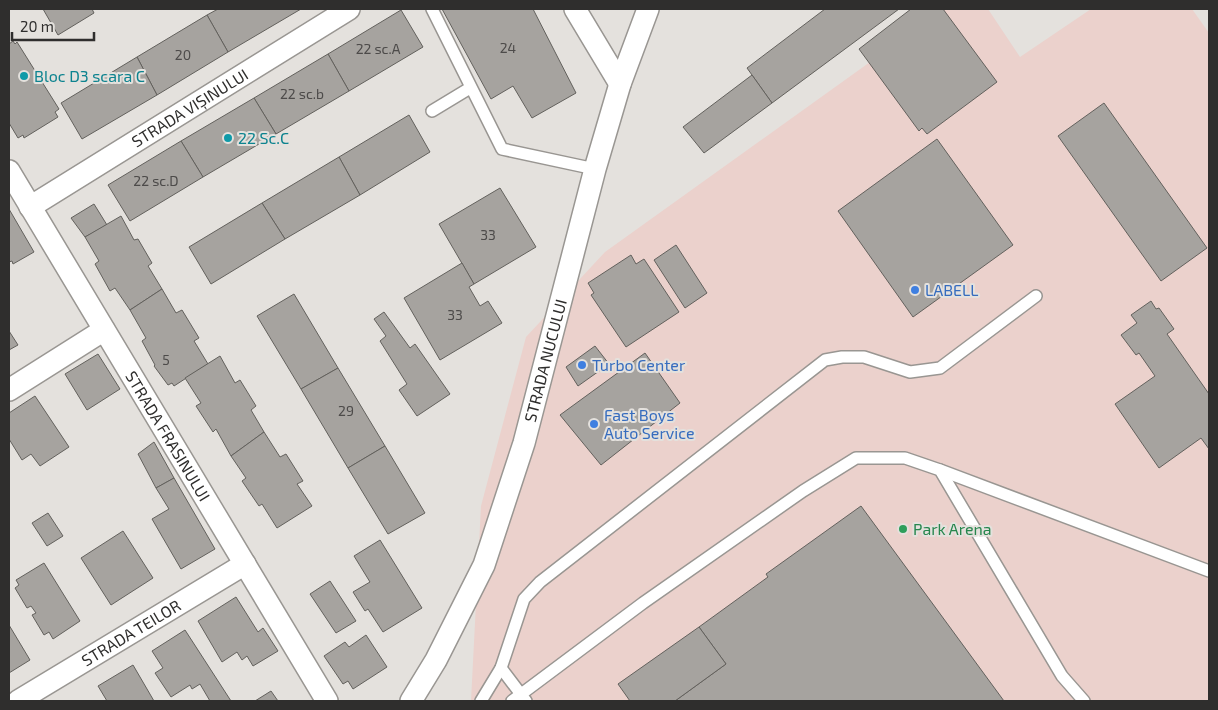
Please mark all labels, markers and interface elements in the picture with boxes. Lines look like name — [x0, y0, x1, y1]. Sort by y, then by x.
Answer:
scale bar — [12, 10, 95, 42]
text: 20 m — [20, 17, 54, 35]
house number: 24 — [500, 39, 516, 56]
house number: 22 sc.A — [356, 40, 401, 57]
house number: 20 — [175, 46, 191, 63]
street label: STRADA VIȘINULUI — [128, 64, 251, 151]
place label: Bloc D3 scara C — [34, 66, 145, 85]
marker: Bloc D3 scara C — [18, 70, 30, 82]
house number: 22 sc.b — [280, 85, 324, 102]
place label: 22 Sc.C — [238, 128, 289, 147]
marker: 22 Sc.C — [222, 132, 234, 144]
house number: 22 sc.D — [133, 172, 179, 189]
house number: 33 — [480, 226, 496, 243]
place label: LABELL — [925, 280, 979, 299]
marker: LABELL — [909, 284, 921, 296]
street label: STRADA NUCULUI — [520, 297, 570, 424]
house number: 33 — [447, 306, 463, 323]
house number: 5 — [162, 351, 170, 368]
place label: Turbo Center — [592, 355, 686, 374]
marker: Turbo Center — [576, 359, 588, 371]
street label: STRADA FRASINULUI — [122, 367, 215, 504]
house number: 29 — [338, 402, 354, 419]
place label: Fast Boys Auto Service — [604, 405, 695, 442]
marker: Fast Boys Auto Service — [588, 418, 600, 430]
place label: Park Arena — [913, 519, 992, 538]
marker: Park Arena — [897, 523, 909, 535]
street label: STRADA TEILOR — [78, 595, 184, 670]

